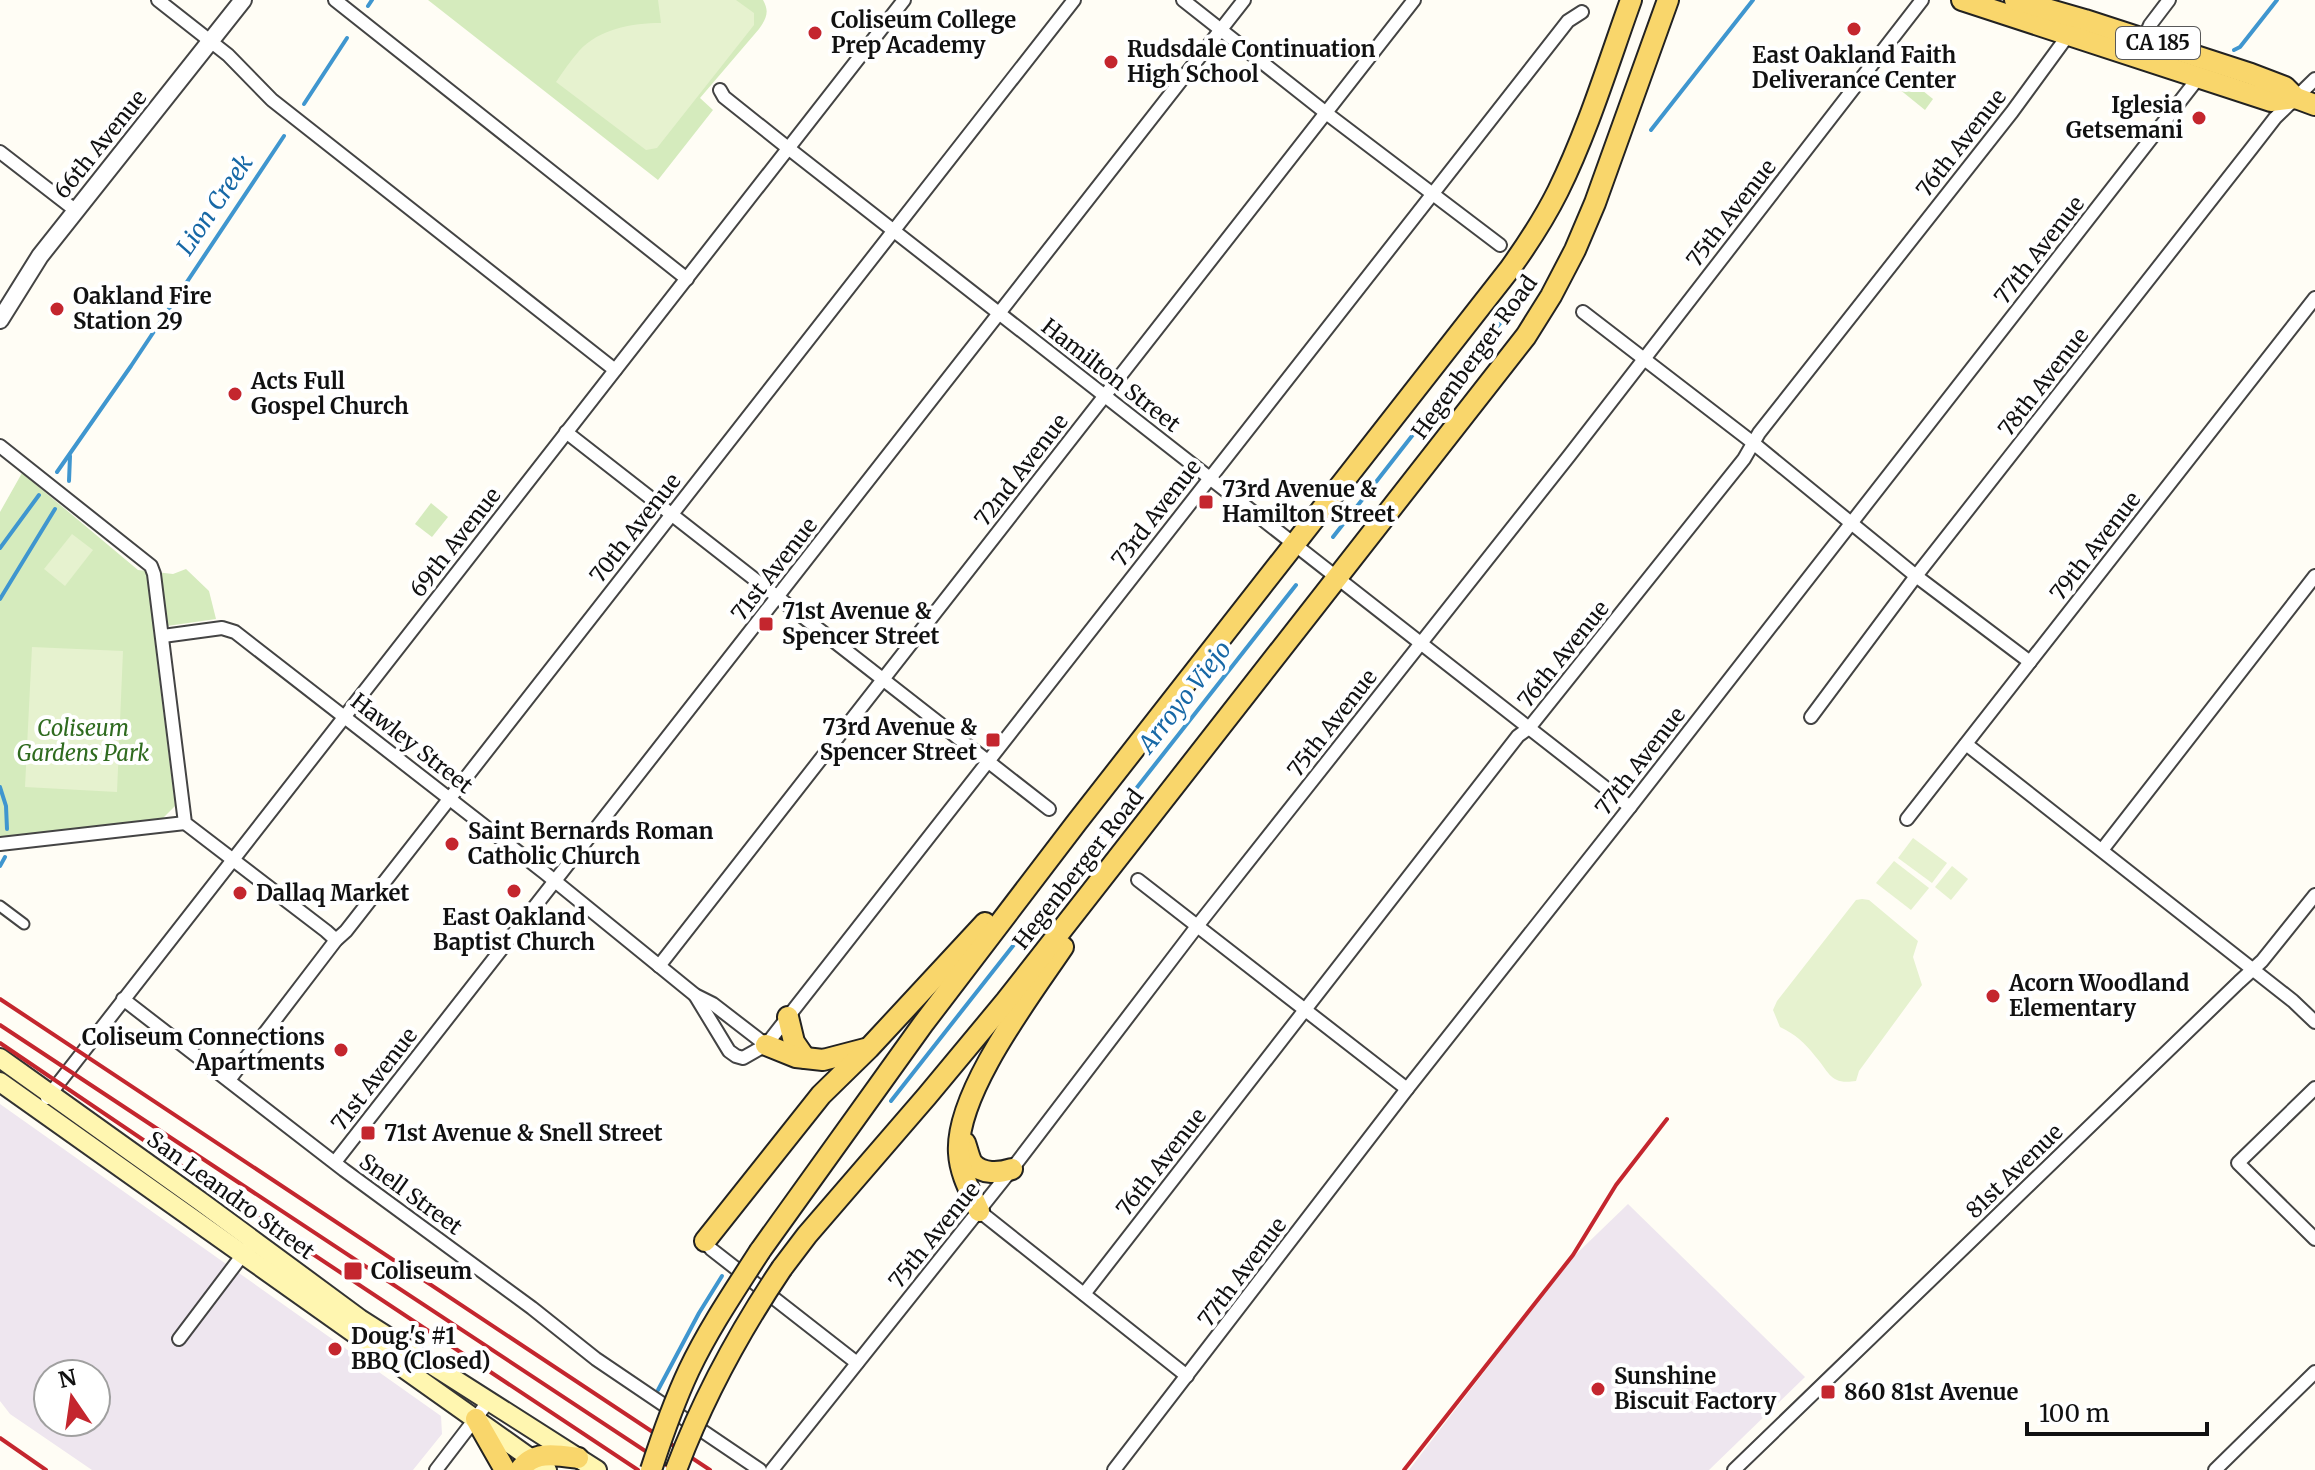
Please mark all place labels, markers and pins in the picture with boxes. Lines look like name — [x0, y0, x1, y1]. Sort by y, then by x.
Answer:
place label: Coliseum College Prep Academy — [831, 6, 1016, 59]
marker: East Oakland Faith Deliverance Center — [1845, 20, 1863, 38]
marker: Coliseum College Prep Academy — [806, 24, 824, 42]
place label: Rudsdale Continuation High School — [1127, 35, 1376, 88]
place label: East Oakland Faith Deliverance Center — [1752, 41, 1956, 94]
marker: Rudsdale Continuation High School — [1102, 53, 1120, 71]
place label: Iglesia Getsemani — [2066, 91, 2183, 144]
marker: Iglesia Getsemani — [2190, 109, 2208, 127]
place label: Oakland Fire Station 29 — [73, 282, 212, 335]
marker: Oakland Fire Station 29 — [48, 300, 66, 318]
place label: Acts Full Gospel Church — [250, 367, 409, 420]
marker: Acts Full Gospel Church — [226, 385, 244, 403]
place label: 73rd Avenue & Hamilton Street — [1222, 475, 1395, 528]
marker: 73rd Avenue & Hamilton Street — [1197, 493, 1215, 511]
place label: 71st Avenue & Spencer Street — [782, 597, 939, 650]
marker: 71st Avenue & Spencer Street — [757, 615, 775, 633]
place label: 73rd Avenue & Spencer Street — [820, 713, 977, 766]
marker: 73rd Avenue & Spencer Street — [984, 731, 1002, 749]
place label: Saint Bernards Roman Catholic Church — [468, 817, 713, 870]
marker: Saint Bernards Roman Catholic Church — [443, 835, 461, 853]
place label: Dallaq Market — [256, 879, 409, 907]
marker: East Oakland Baptist Church — [505, 882, 523, 900]
marker: Dallaq Market — [231, 884, 249, 902]
place label: East Oakland Baptist Church — [433, 903, 595, 956]
place label: Acorn Woodland Elementary — [2008, 969, 2190, 1022]
marker: Acorn Woodland Elementary — [1984, 987, 2002, 1005]
place label: Coliseum Connections Apartments — [82, 1023, 325, 1076]
marker: Coliseum Connections Apartments — [332, 1041, 350, 1059]
place label: 71st Avenue & Snell Street — [384, 1119, 663, 1147]
marker: 71st Avenue & Snell Street — [359, 1124, 377, 1142]
place label: Coliseum — [371, 1257, 472, 1285]
marker: Coliseum — [342, 1260, 364, 1282]
place label: Doug's #1 BBQ (Closed) — [351, 1322, 491, 1375]
marker: Doug's #1 BBQ (Closed) — [326, 1340, 344, 1358]
place label: Sunshine Biscuit Factory — [1614, 1362, 1777, 1415]
place label: 860 81st Avenue — [1844, 1378, 2019, 1406]
marker: Sunshine Biscuit Factory — [1589, 1380, 1607, 1398]
marker: 860 81st Avenue — [1819, 1383, 1837, 1401]

